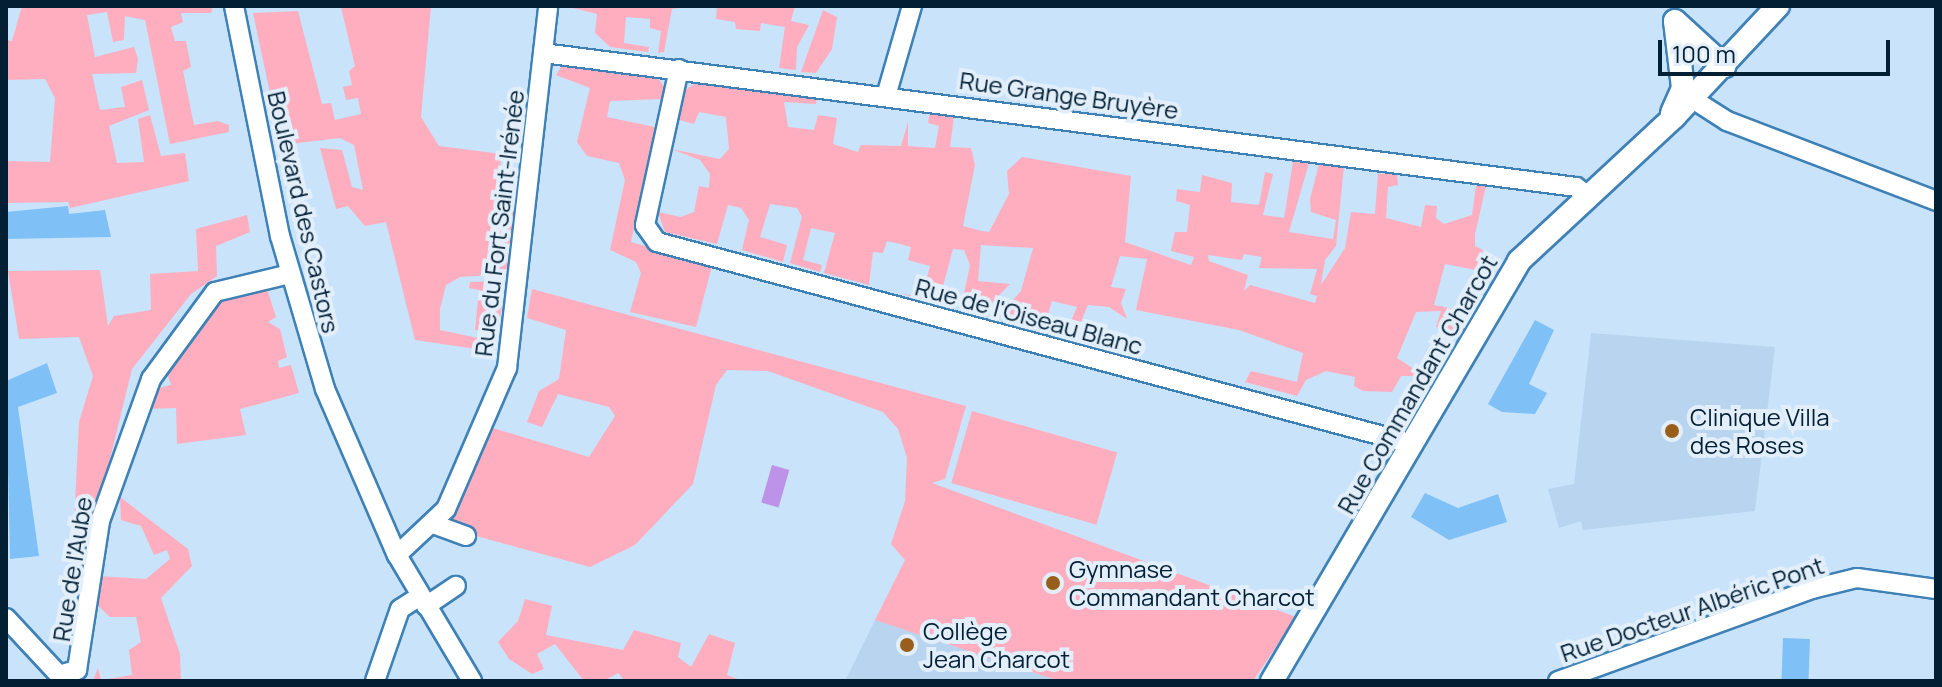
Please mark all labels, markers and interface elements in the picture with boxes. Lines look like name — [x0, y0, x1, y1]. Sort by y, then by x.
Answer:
scale bar — [1662, 24, 1894, 74]
text: 100 m — [1672, 37, 1736, 70]
street label: Rue Grange Bruyère — [958, 65, 1180, 125]
street label: Boulevard des Castors — [262, 88, 346, 336]
street label: Rue du Fort Saint-Irénée — [468, 88, 530, 358]
street label: Rue Commandant Charcot — [1331, 250, 1503, 518]
street label: Rue de l'Oiseau Blanc — [912, 272, 1146, 360]
place label: Clinique Villa des Roses — [1690, 403, 1830, 459]
marker: Clinique Villa des Roses — [1661, 420, 1683, 442]
street label: Rue de l'Aube — [46, 495, 98, 643]
street label: Rue Docteur Albéric Pont — [1557, 550, 1827, 668]
place label: Gymnase Commandant Charcot — [1069, 555, 1315, 611]
marker: Gymnase Commandant Charcot — [1044, 574, 1062, 592]
place label: Collège Jean Charcot — [923, 617, 1070, 673]
marker: Collège Jean Charcot — [898, 636, 916, 654]

